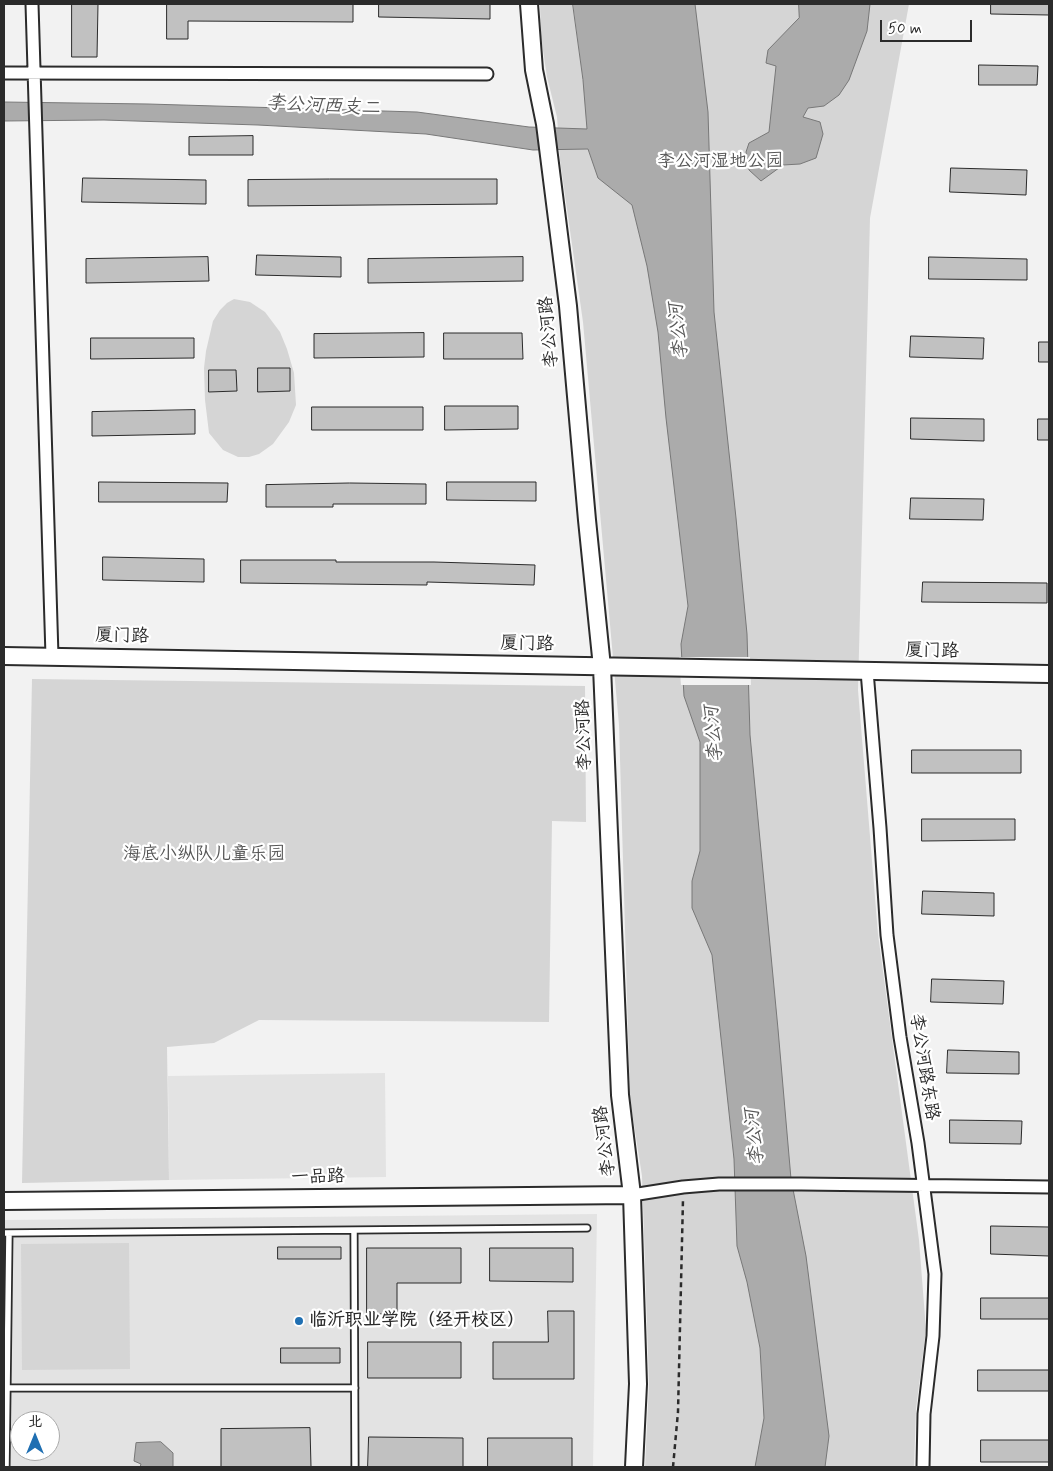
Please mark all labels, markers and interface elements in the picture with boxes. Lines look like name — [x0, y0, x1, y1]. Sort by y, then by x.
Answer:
scale bar — [883, 10, 976, 42]
text: 50 m — [888, 19, 922, 39]
water label: 李公河西支二 — [265, 93, 381, 121]
park label: 李公河湿地公园 — [657, 151, 783, 173]
street label: 李公河路 — [536, 295, 564, 369]
water label: 李公河 — [666, 301, 694, 361]
street label: 厦门路 — [95, 626, 149, 648]
street label: 厦门路 — [500, 634, 554, 656]
street label: 厦门路 — [905, 641, 959, 663]
street label: 李公河路 — [573, 699, 597, 771]
water label: 李公河 — [701, 705, 729, 763]
park label: 海底小纵队儿童乐园 — [123, 844, 285, 866]
street label: 李公河路东路 — [904, 1012, 942, 1122]
street label: 李公河路 — [591, 1104, 621, 1178]
water label: 李公河 — [742, 1107, 770, 1167]
street label: 一品路 — [291, 1167, 345, 1189]
place label: 临沂职业学院（经开校区） — [309, 1310, 525, 1332]
marker: 临沂职业学院（经开校区） — [293, 1315, 305, 1327]
north arrow — [10, 1411, 60, 1461]
text: 北 — [28, 1413, 42, 1431]

